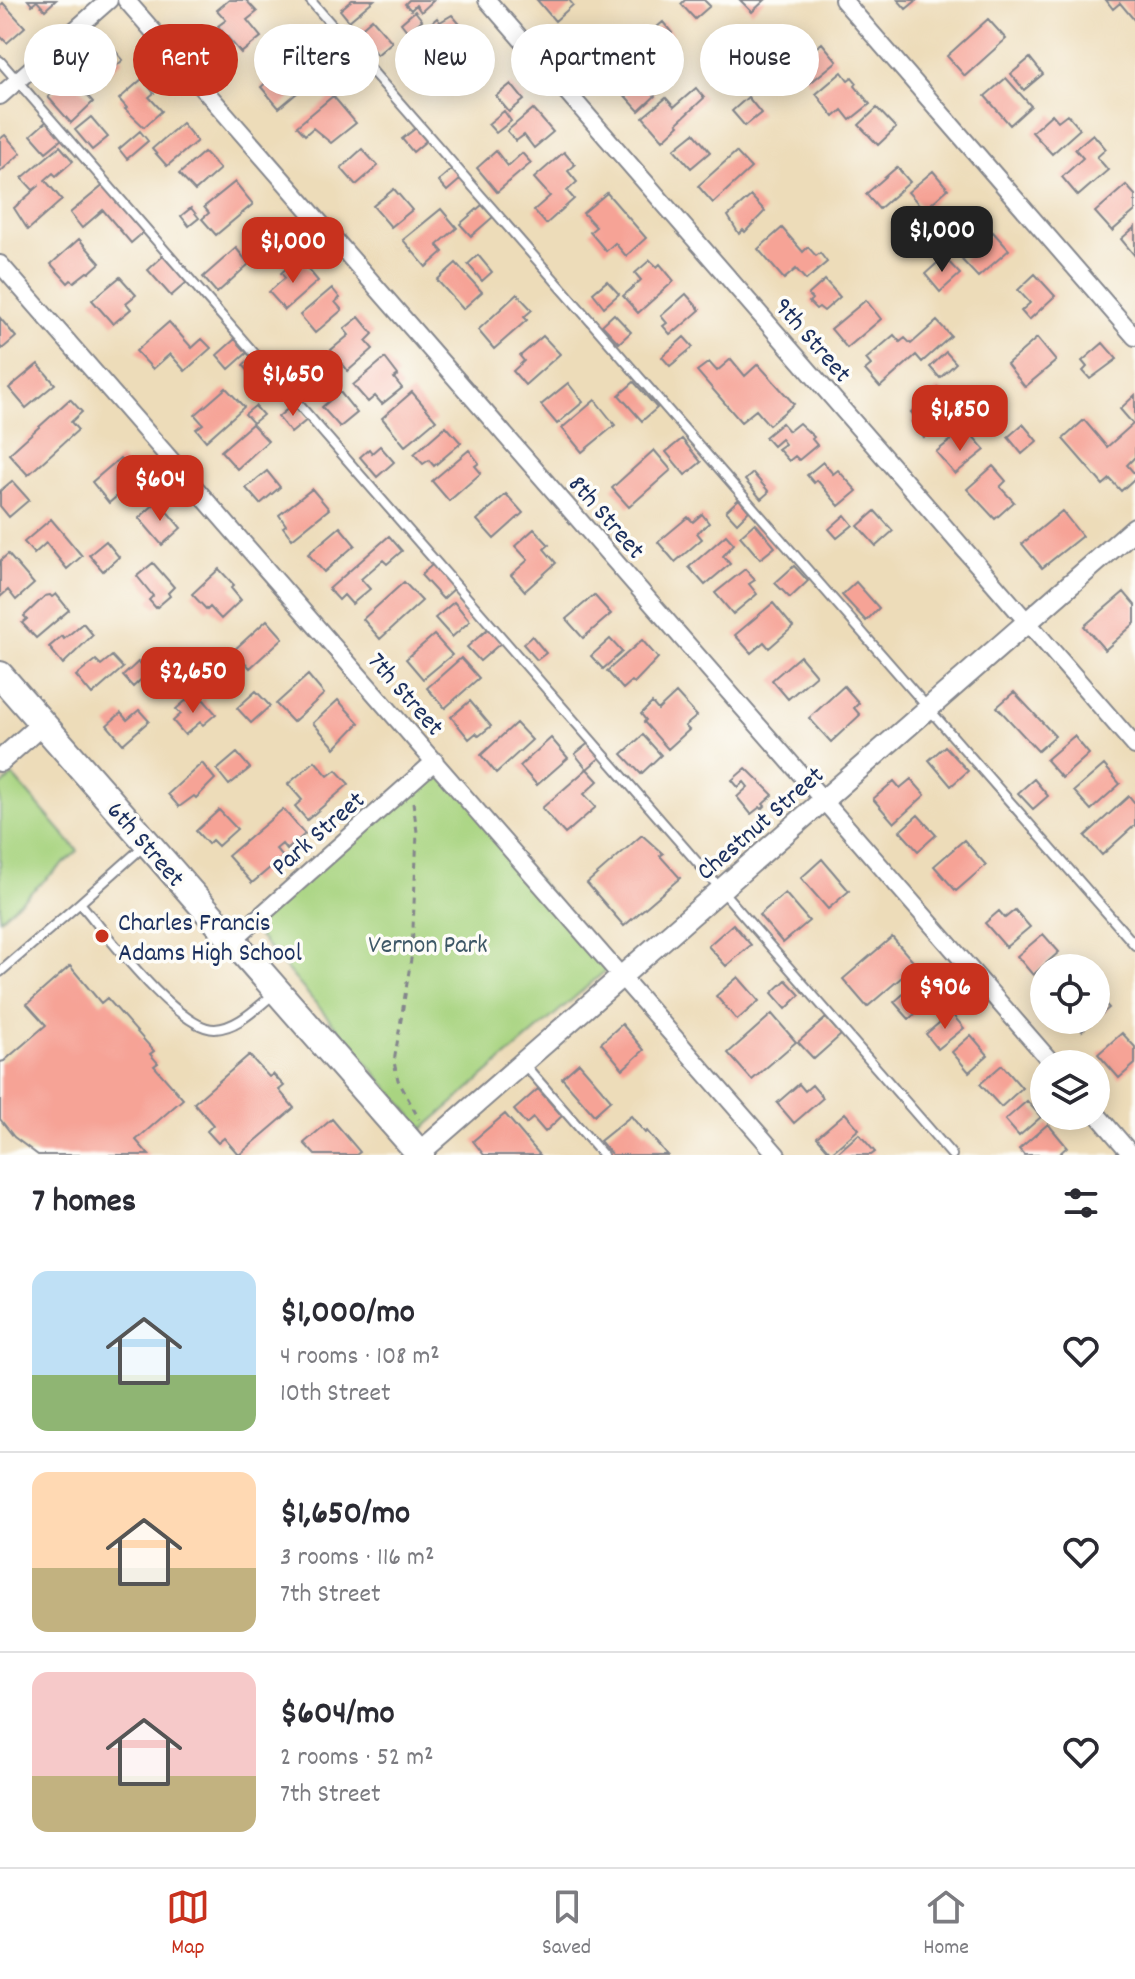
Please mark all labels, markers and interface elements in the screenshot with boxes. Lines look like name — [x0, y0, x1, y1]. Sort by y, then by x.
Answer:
chip: Buy — [24, 24, 117, 96]
chip: Rent — [133, 24, 238, 96]
chip: Filters — [254, 24, 379, 96]
chip: New — [395, 24, 495, 96]
chip: Apartment — [511, 24, 684, 96]
chip: House — [700, 24, 819, 96]
pin: $1,000 — [877, 206, 1007, 274]
text: $1,000 — [909, 213, 975, 250]
pin: $1,000 — [228, 217, 358, 285]
text: $1,000 — [260, 224, 326, 261]
street label: 9th Street — [764, 290, 859, 392]
pin: $1,650 — [228, 350, 358, 418]
text: $1,650 — [262, 357, 324, 394]
pin: $1,850 — [895, 385, 1025, 453]
text: $1,850 — [930, 392, 990, 429]
pin: $604 — [113, 455, 207, 523]
text: $604 — [135, 462, 185, 499]
street label: 8th Street — [558, 468, 653, 569]
street label: 7th Street — [357, 645, 452, 746]
pin: $2,650 — [128, 647, 258, 715]
text: $2,650 — [159, 654, 227, 691]
street label: Chestnut Street — [689, 758, 834, 891]
street label: Park Street — [264, 783, 375, 886]
street label: 6th Street — [96, 794, 192, 897]
place label: Charles Francis Adams High School — [118, 906, 302, 973]
marker: Charles Francis Adams High School — [93, 927, 111, 945]
park label: Vernon Park — [368, 928, 488, 965]
map controls — [1030, 954, 1110, 1130]
button: locate — [1030, 954, 1110, 1034]
pin: $906 — [898, 963, 992, 1031]
text: $906 — [919, 970, 971, 1007]
button: layers — [1030, 1050, 1110, 1130]
text: 7 homes — [32, 1179, 136, 1228]
icon: filters — [1059, 1181, 1103, 1225]
text: $1,000/mo — [280, 1290, 415, 1339]
icon: home — [96, 1303, 192, 1399]
icon: heart — [1059, 1329, 1103, 1373]
text: 4 rooms · 108 m² — [280, 1339, 440, 1376]
text: 10th Street — [280, 1376, 391, 1413]
text: $1,650/mo — [280, 1491, 410, 1540]
icon: home — [96, 1504, 192, 1600]
icon: heart — [1059, 1530, 1103, 1574]
text: 3 rooms · 116 m² — [280, 1540, 434, 1577]
text: 7th Street — [280, 1577, 381, 1614]
text: $604/mo — [280, 1691, 395, 1740]
icon: home — [96, 1704, 192, 1800]
icon: heart — [1059, 1730, 1103, 1774]
text: 2 rooms · 52 m² — [280, 1740, 433, 1777]
text: 7th Street — [280, 1777, 381, 1814]
tab: Map — [166, 1885, 210, 1964]
tab: Saved — [542, 1885, 591, 1964]
tab: Home — [923, 1885, 969, 1964]

